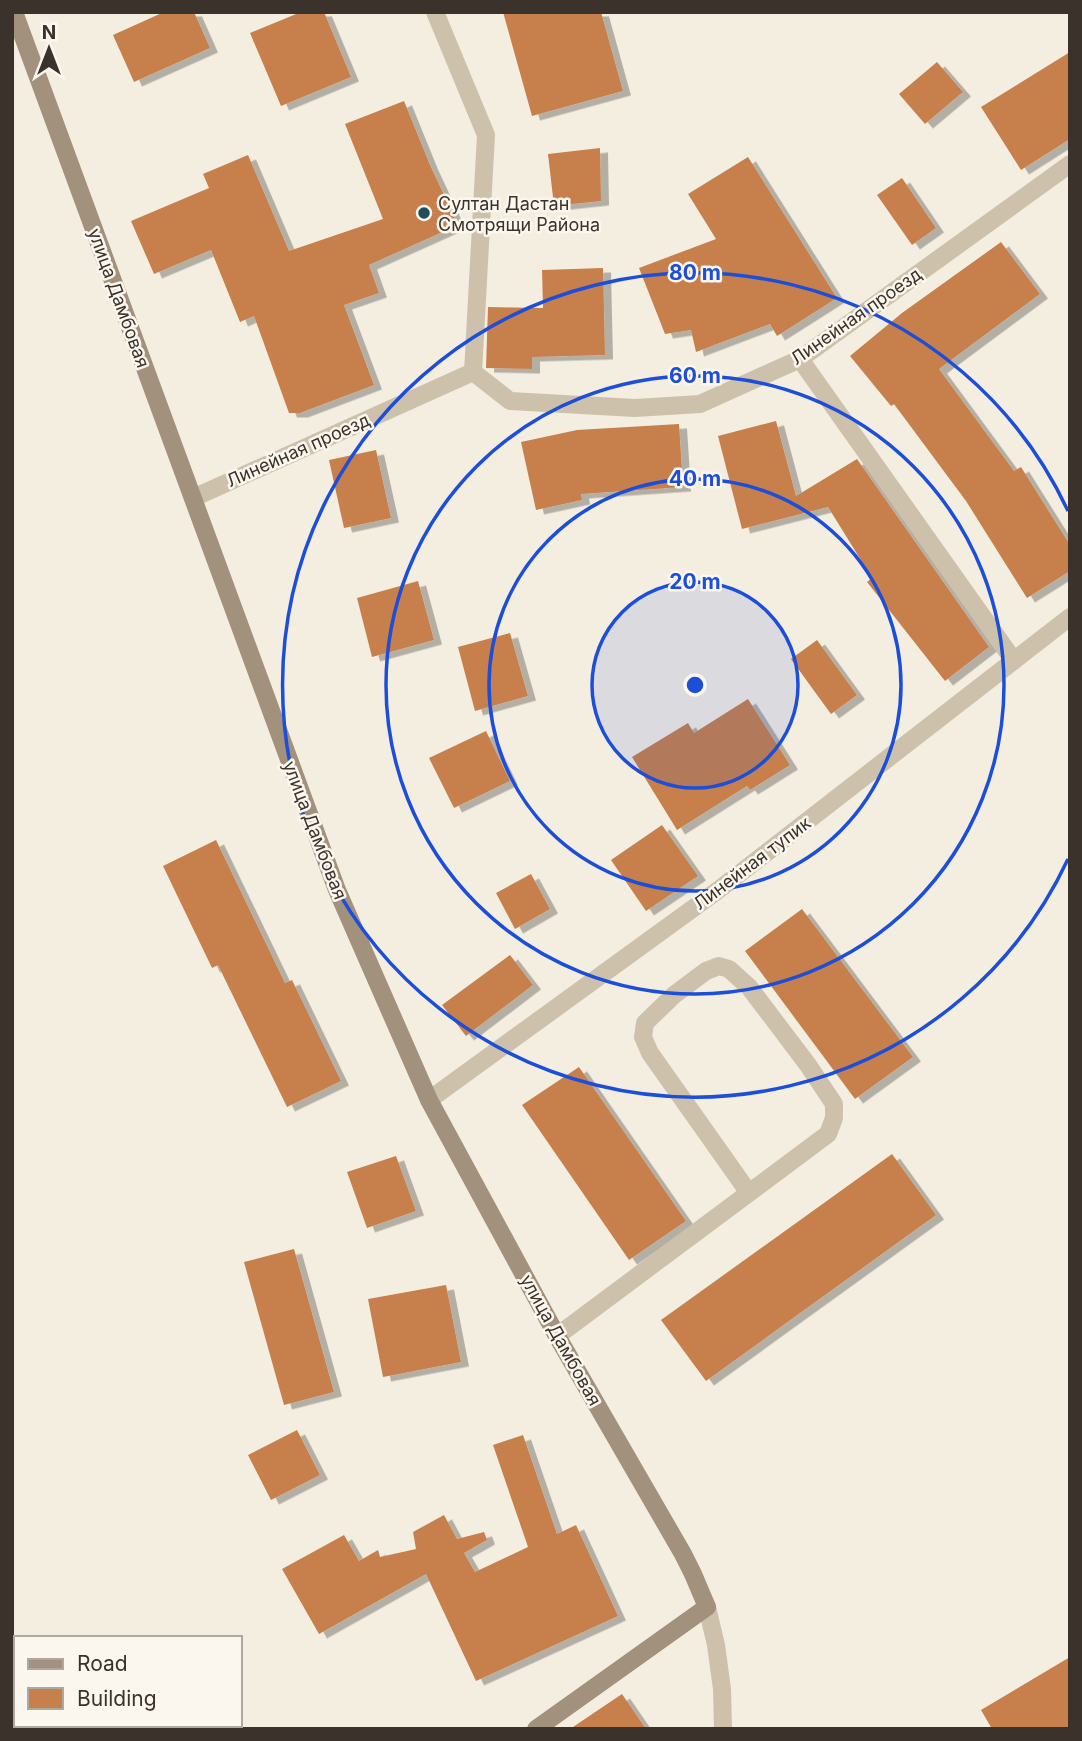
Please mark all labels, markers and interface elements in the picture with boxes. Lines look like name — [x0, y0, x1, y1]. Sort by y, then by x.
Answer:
north arrow — [14, 14, 84, 84]
text: N — [42, 21, 56, 44]
place label: Султан Дастан Смотрящи Района — [438, 193, 600, 235]
marker: Султан Дастан Смотрящи Района — [416, 205, 432, 221]
street label: улица Дамбовая — [84, 226, 154, 370]
text: 80 m — [669, 260, 721, 285]
street label: Линейная проезд — [787, 263, 925, 369]
text: 60 m — [669, 363, 721, 388]
street label: Линейная проезд — [223, 409, 373, 491]
text: 40 m — [669, 466, 721, 491]
text: 20 m — [669, 569, 721, 594]
centre of rings — [683, 673, 707, 697]
street label: улица Дамбовая — [279, 758, 351, 902]
street label: Линейная тупик — [689, 812, 815, 914]
street label: улица Дамбовая — [516, 1271, 606, 1409]
legend — [14, 1636, 242, 1727]
text: Road — [77, 1651, 128, 1676]
text: Building — [77, 1686, 157, 1711]

